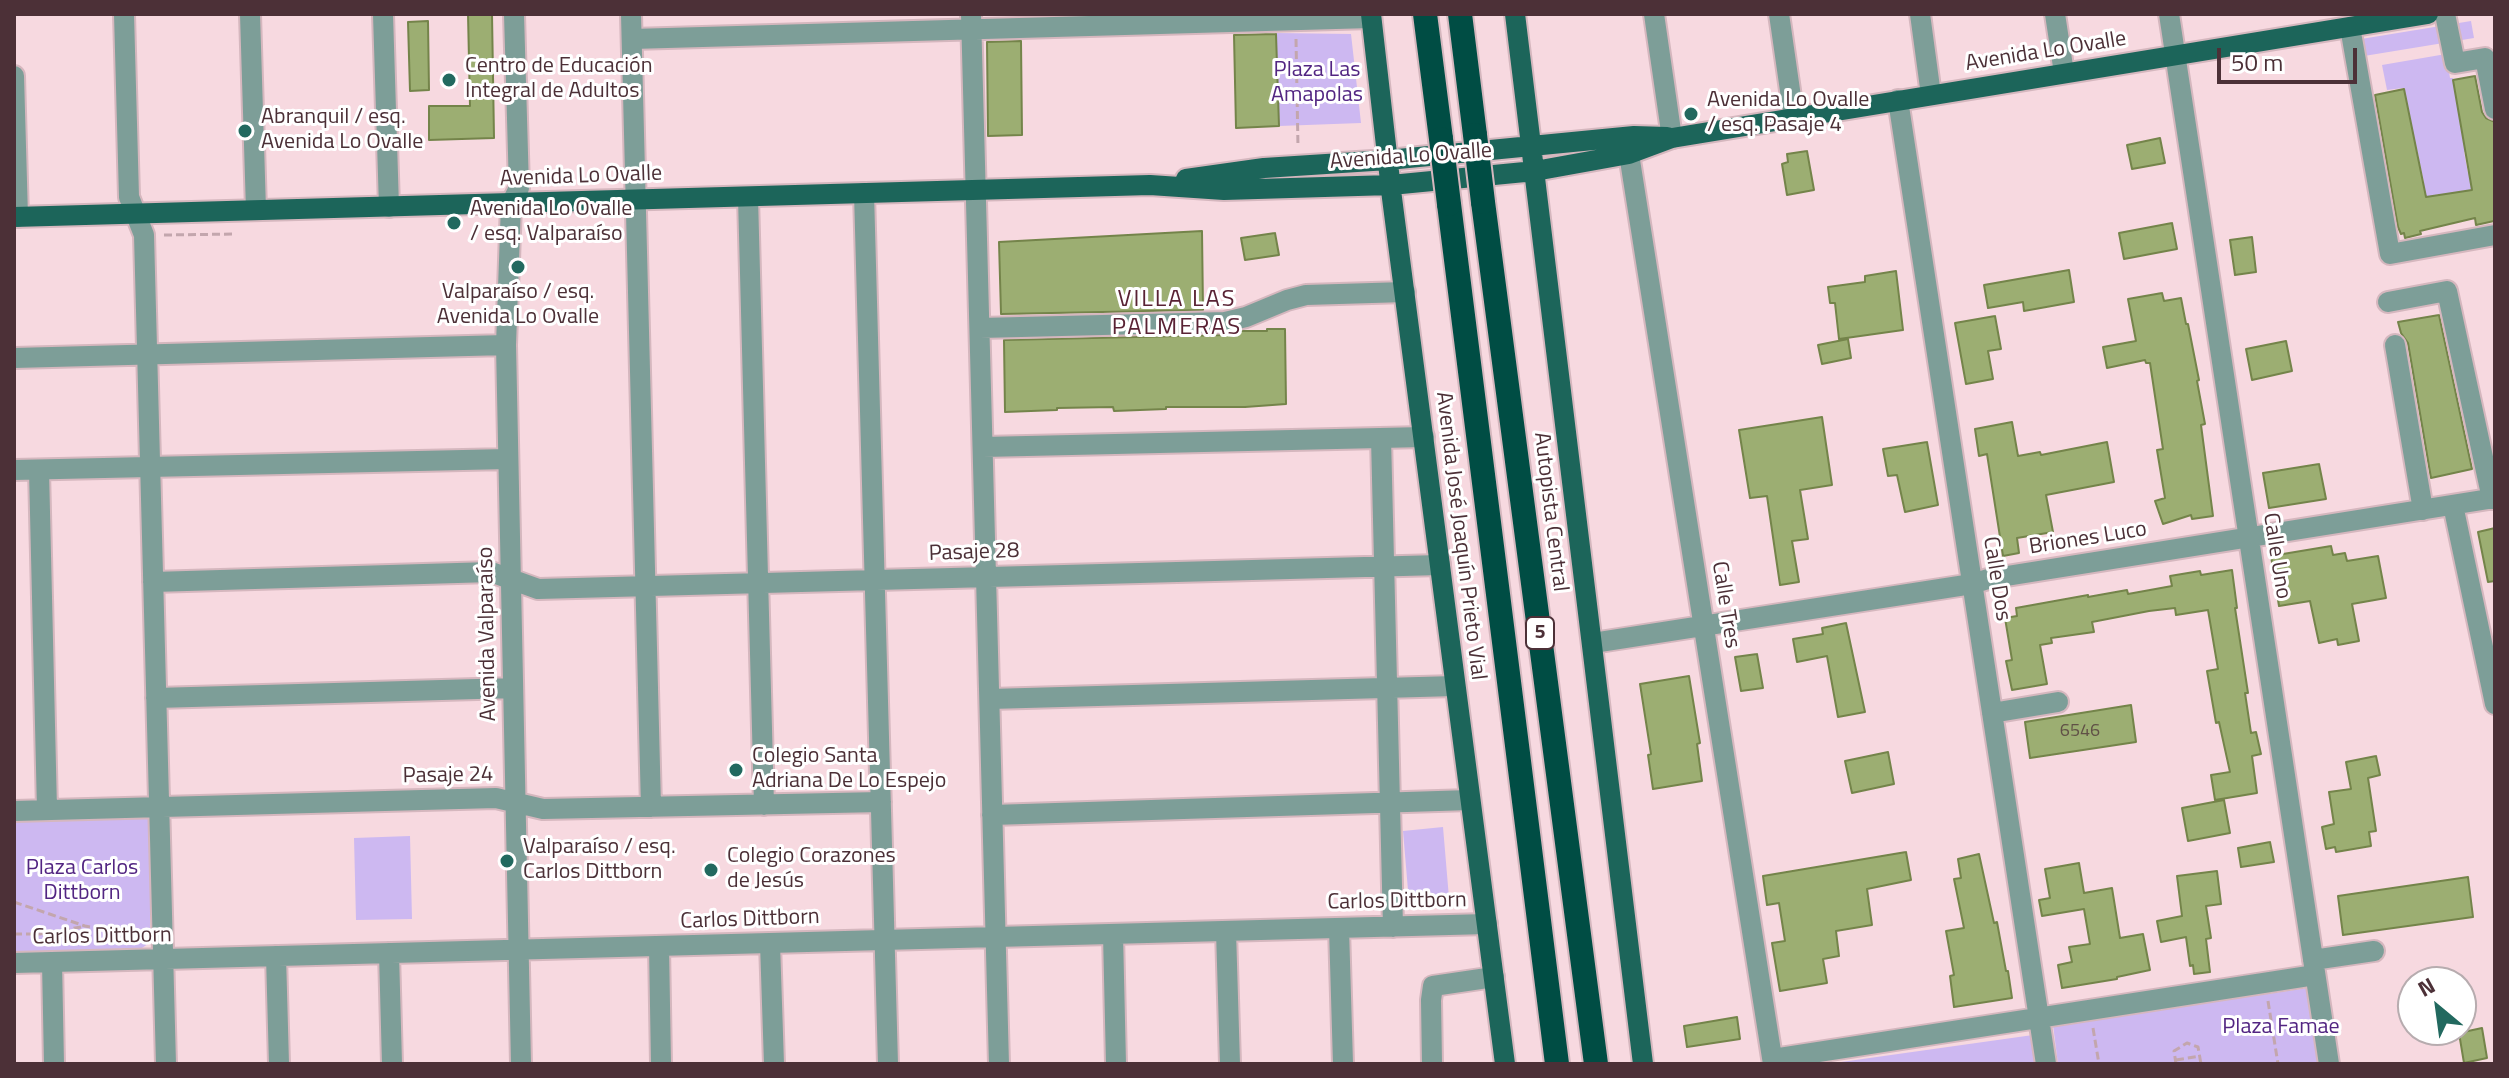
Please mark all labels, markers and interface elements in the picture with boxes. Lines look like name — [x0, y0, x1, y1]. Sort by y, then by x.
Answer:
street label: Avenida Lo Ovalle — [1964, 26, 2128, 78]
scale bar — [2221, 32, 2361, 82]
text: 50 m — [2231, 44, 2283, 80]
place label: Centro de Educación Integral de Adultos — [465, 54, 653, 106]
park label: Plaza Las Amapolas — [1271, 58, 1363, 110]
marker: Centro de Educación Integral de Adultos — [440, 71, 458, 89]
place label: Avenida Lo Ovalle / esq. Pasaje 4 — [1707, 88, 1869, 140]
place label: Abranquil / esq. Avenida Lo Ovalle — [261, 105, 423, 156]
marker: Avenida Lo Ovalle / esq. Pasaje 4 — [1682, 105, 1700, 123]
marker: Abranquil / esq. Avenida Lo Ovalle — [236, 122, 254, 140]
street label: Avenida Lo Ovalle — [1329, 138, 1493, 176]
street label: Avenida Lo Ovalle — [499, 161, 663, 193]
place label: Avenida Lo Ovalle / esq. Valparaíso — [470, 197, 632, 248]
marker: Avenida Lo Ovalle / esq. Valparaíso — [445, 214, 463, 232]
marker: Valparaíso / esq. Avenida Lo Ovalle — [509, 258, 527, 276]
place label: Valparaíso / esq. Avenida Lo Ovalle — [437, 280, 599, 332]
district label: VILLA LAS PALMERAS — [1112, 286, 1242, 342]
street label: Avenida José Joaquín Prieto Vial — [1429, 390, 1491, 682]
street label: Autopista Central — [1527, 431, 1573, 593]
street label: Calle Uno — [2256, 511, 2296, 601]
street label: Briones Luco — [2027, 517, 2149, 561]
street label: Calle Dos — [1976, 535, 2016, 623]
street label: Pasaje 28 — [928, 538, 1020, 568]
street label: Avenida Valparaíso — [473, 546, 503, 722]
street label: Calle Tres — [1705, 560, 1745, 650]
road number: 5 — [1526, 617, 1554, 649]
house number: 6546 — [2060, 721, 2100, 743]
place label: Colegio Santa Adriana De Lo Espejo — [752, 744, 946, 796]
marker: Colegio Santa Adriana De Lo Espejo — [727, 761, 745, 779]
street label: Pasaje 24 — [402, 762, 494, 790]
place label: Valparaíso / esq. Carlos Dittborn — [523, 835, 676, 886]
place label: Colegio Corazones de Jesús — [727, 844, 896, 896]
marker: Valparaíso / esq. Carlos Dittborn — [498, 852, 516, 870]
park label: Plaza Carlos Dittborn — [26, 856, 138, 908]
marker: Colegio Corazones de Jesús — [702, 861, 720, 879]
street label: Carlos Dittborn — [1327, 888, 1467, 916]
street label: Carlos Dittborn — [680, 904, 820, 936]
street label: Carlos Dittborn — [32, 923, 172, 951]
north arrow — [2397, 966, 2477, 1046]
text: N — [2411, 968, 2441, 1005]
park label: Plaza Famae — [2222, 1015, 2340, 1041]

